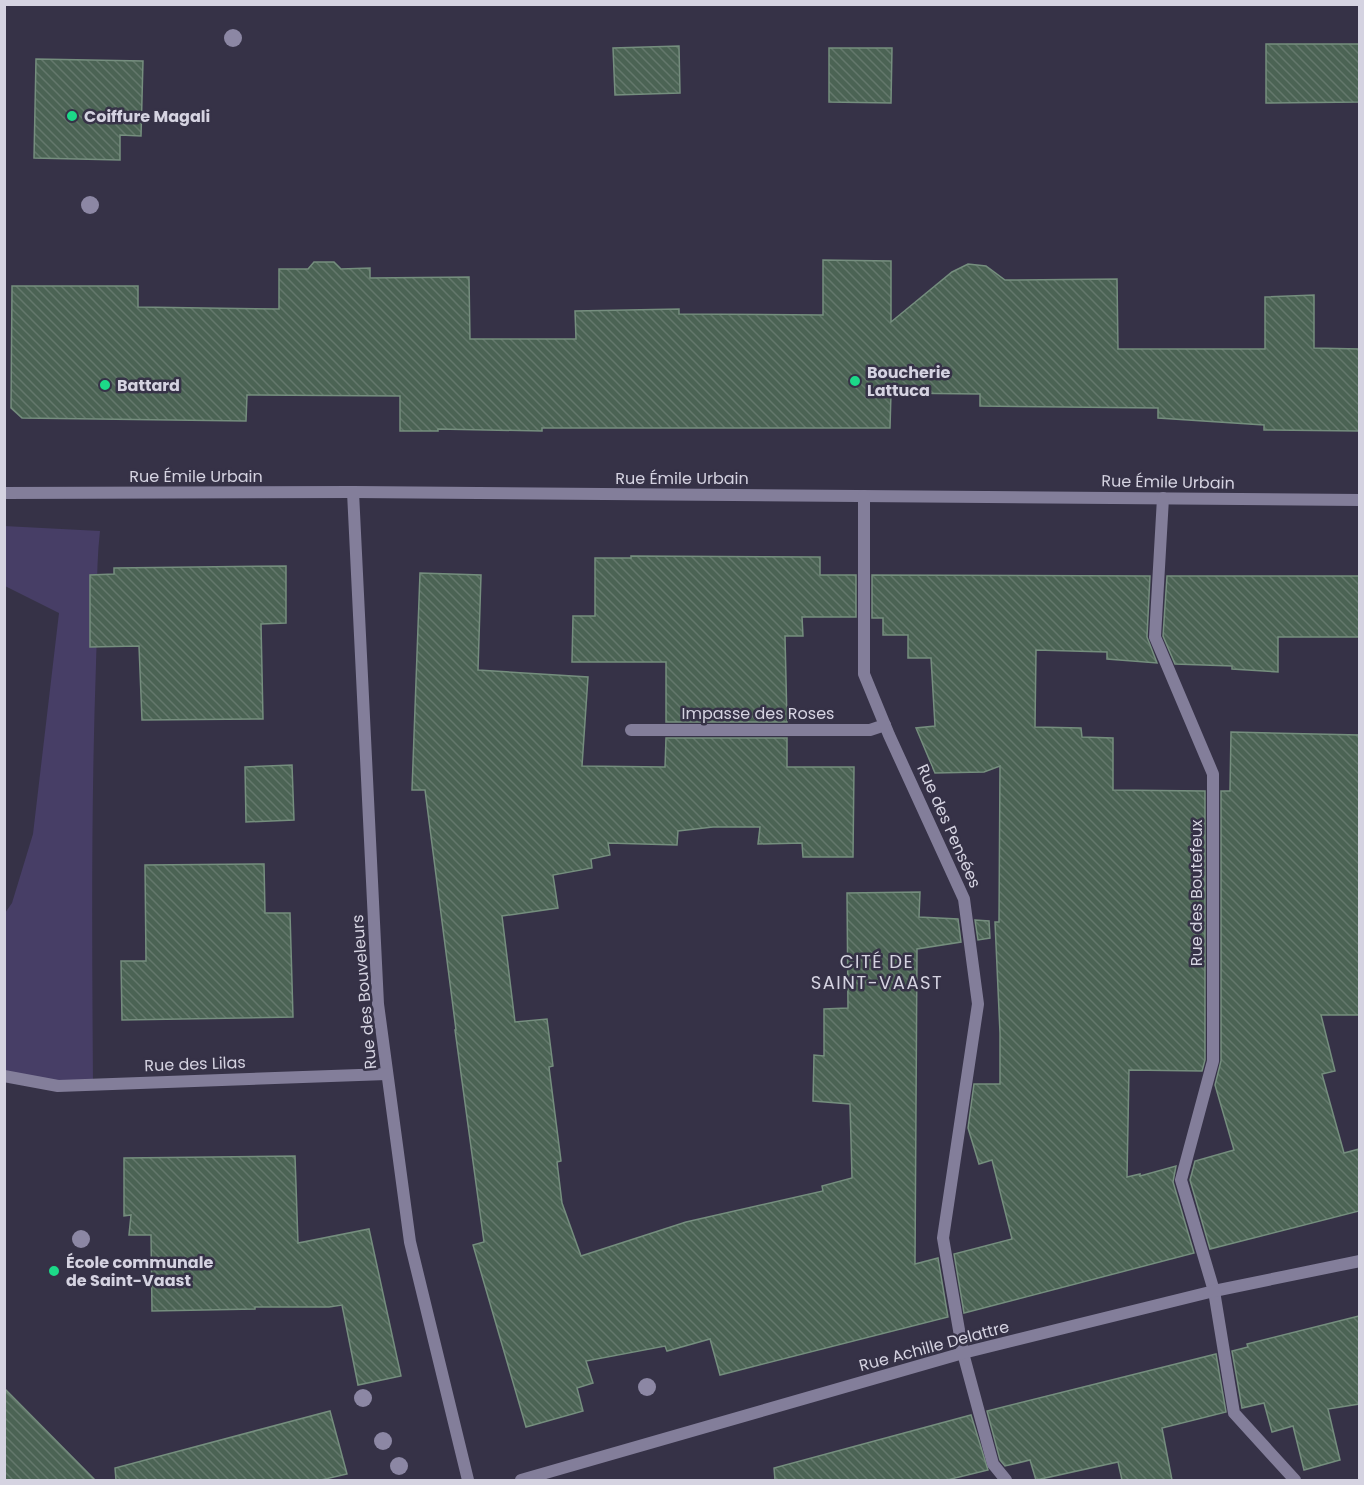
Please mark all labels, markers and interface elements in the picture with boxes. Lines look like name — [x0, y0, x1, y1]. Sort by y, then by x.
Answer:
place label: Coiffure Magali — [84, 105, 210, 128]
marker: Coiffure Magali — [65, 109, 79, 123]
place label: Boucherie Lattuca — [867, 361, 950, 402]
place label: Battard — [117, 374, 180, 397]
marker: Boucherie Lattuca — [848, 374, 862, 388]
marker: Battard — [98, 378, 112, 392]
street label: Rue Émile Urbain — [129, 465, 263, 488]
street label: Rue Émile Urbain — [615, 467, 749, 490]
street label: Rue Émile Urbain — [1101, 469, 1235, 495]
street label: Impasse des Roses — [682, 702, 834, 725]
street label: Rue des Pensées — [911, 760, 987, 892]
street label: Rue des Boutefeux — [1185, 819, 1208, 966]
street label: Rue des Bouveleurs — [346, 914, 382, 1070]
district label: CITÉ DE SAINT-VAAST — [811, 949, 943, 995]
street label: Rue des Lilas — [144, 1051, 246, 1077]
place label: École communale de Saint-Vaast — [66, 1251, 213, 1292]
marker: École communale de Saint-Vaast — [47, 1264, 61, 1278]
street label: Rue Achille Delattre — [856, 1315, 1012, 1377]

